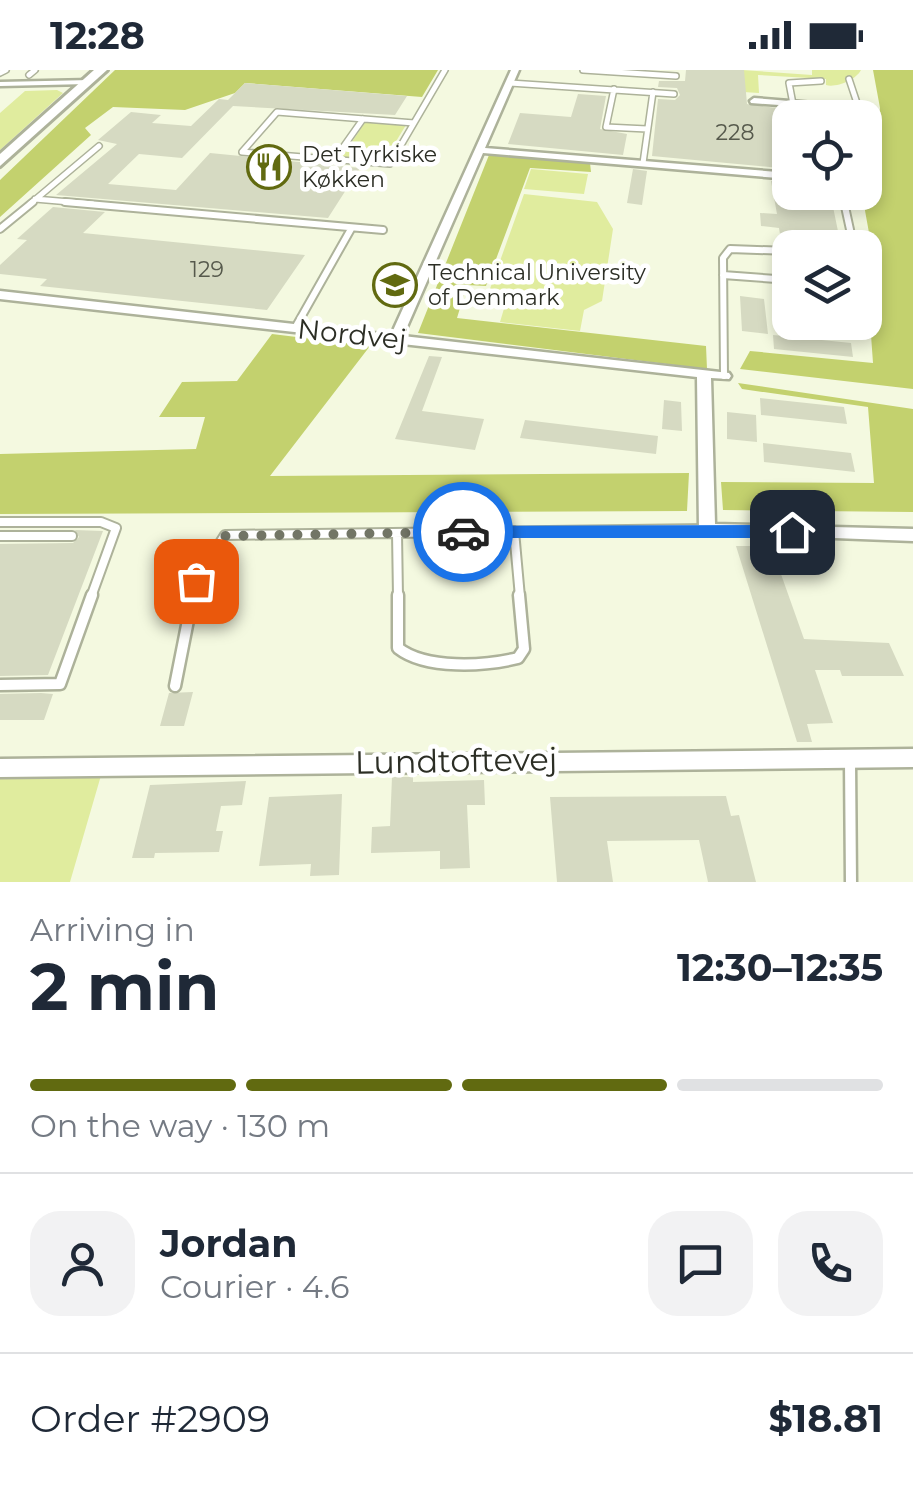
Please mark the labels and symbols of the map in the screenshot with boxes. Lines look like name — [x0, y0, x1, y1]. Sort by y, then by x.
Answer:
house number: 228 — [715, 119, 755, 146]
place label: Det Tyrkiske Køkken — [302, 141, 437, 193]
restaurant icon: Det Tyrkiske Køkken — [246, 144, 292, 190]
house number: 129 — [190, 256, 224, 283]
place label: Technical University of Denmark — [428, 259, 646, 311]
school or university icon: Technical University of Denmark — [372, 262, 418, 308]
street label: Nordvej — [296, 311, 408, 357]
courier — [413, 482, 513, 582]
pin — [750, 490, 835, 575]
pin — [154, 539, 239, 624]
street label: Lundtoftevej — [354, 739, 558, 782]

